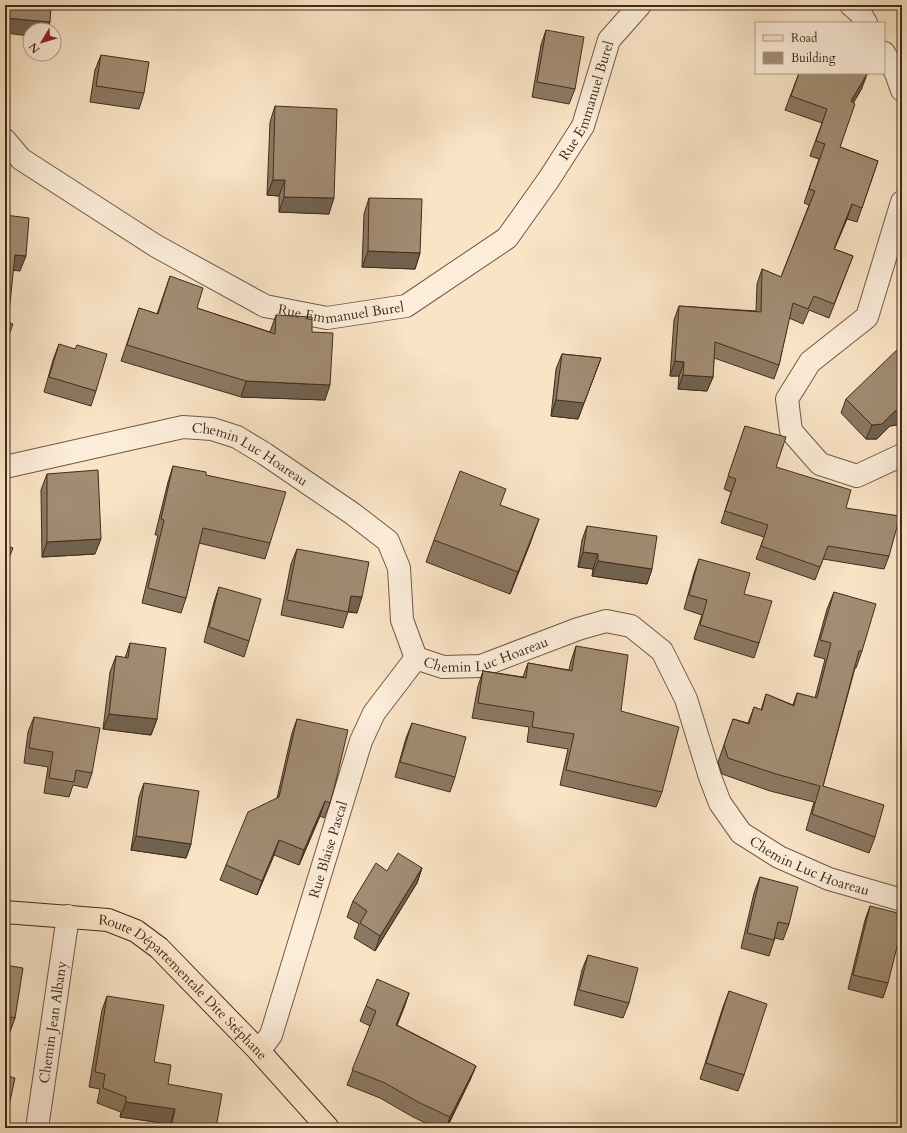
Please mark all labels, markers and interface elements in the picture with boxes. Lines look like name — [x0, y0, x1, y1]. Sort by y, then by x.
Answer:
north arrow — [22, 22, 62, 62]
legend — [755, 22, 885, 74]
text: Road — [791, 30, 818, 46]
street label: Rue Emmanuel Burel — [554, 38, 618, 164]
text: N — [25, 39, 43, 56]
text: Building — [791, 50, 836, 66]
street label: Rue Emmanuel Burel — [276, 297, 406, 328]
street label: Chemin Luc Hoareau — [191, 419, 312, 491]
street label: Chemin Luc Hoareau — [421, 632, 551, 677]
street label: Rue Blaise Pascal — [304, 798, 352, 900]
street label: Chemin Luc Hoareau — [746, 832, 872, 900]
street label: Route Départementale Dite Stéphane — [98, 910, 271, 1064]
street label: Chemin Jean Albany — [35, 959, 71, 1085]

